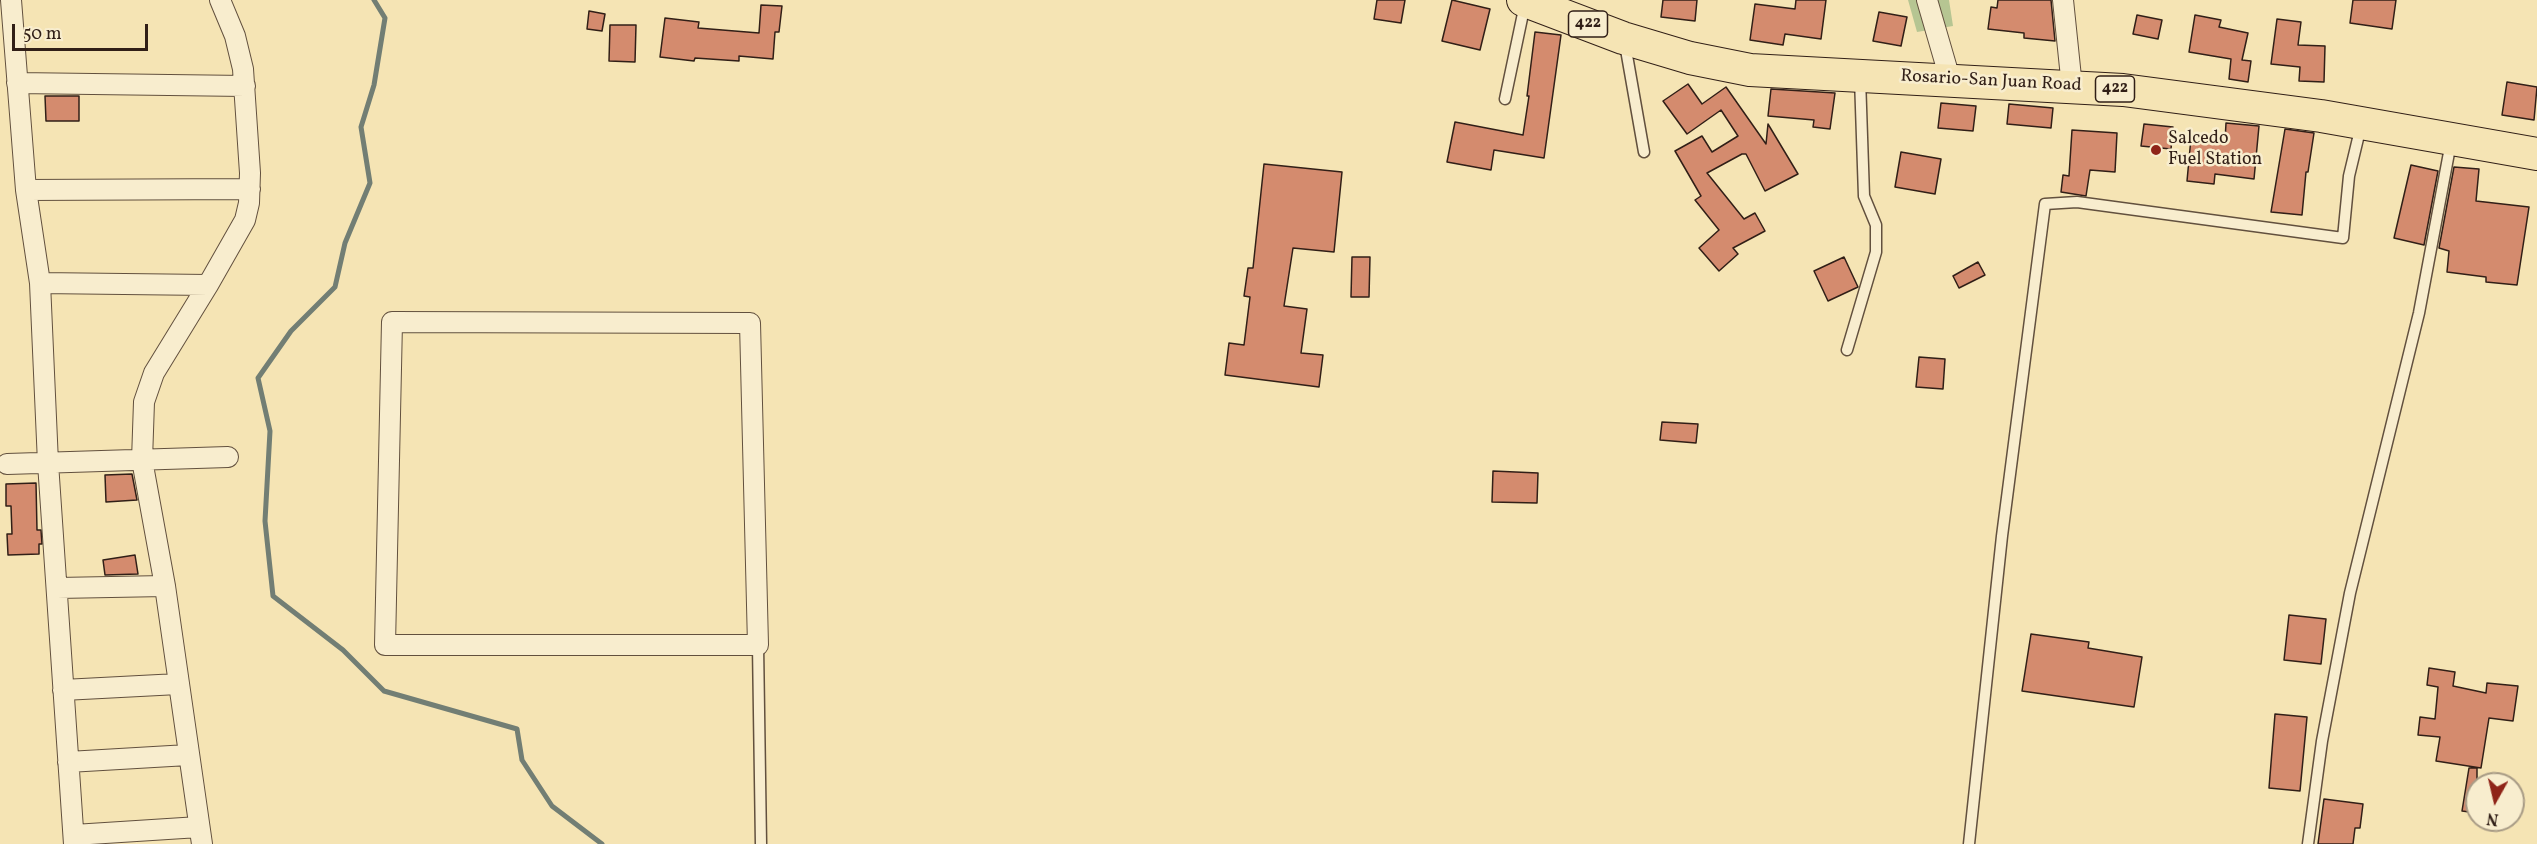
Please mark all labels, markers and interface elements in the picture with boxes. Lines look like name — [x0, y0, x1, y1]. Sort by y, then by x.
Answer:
road number: 422 — [1568, 11, 1608, 37]
scale bar — [15, 12, 152, 50]
text: 50 m — [23, 22, 62, 47]
street label: Rosario-San Juan Road — [1900, 66, 2082, 98]
road number: 422 — [2096, 76, 2134, 102]
place label: Salcedo Fuel Station — [2168, 129, 2262, 172]
marker: Salcedo Fuel Station — [2149, 143, 2163, 157]
north arrow — [2465, 772, 2525, 832]
text: N — [2485, 806, 2500, 830]

